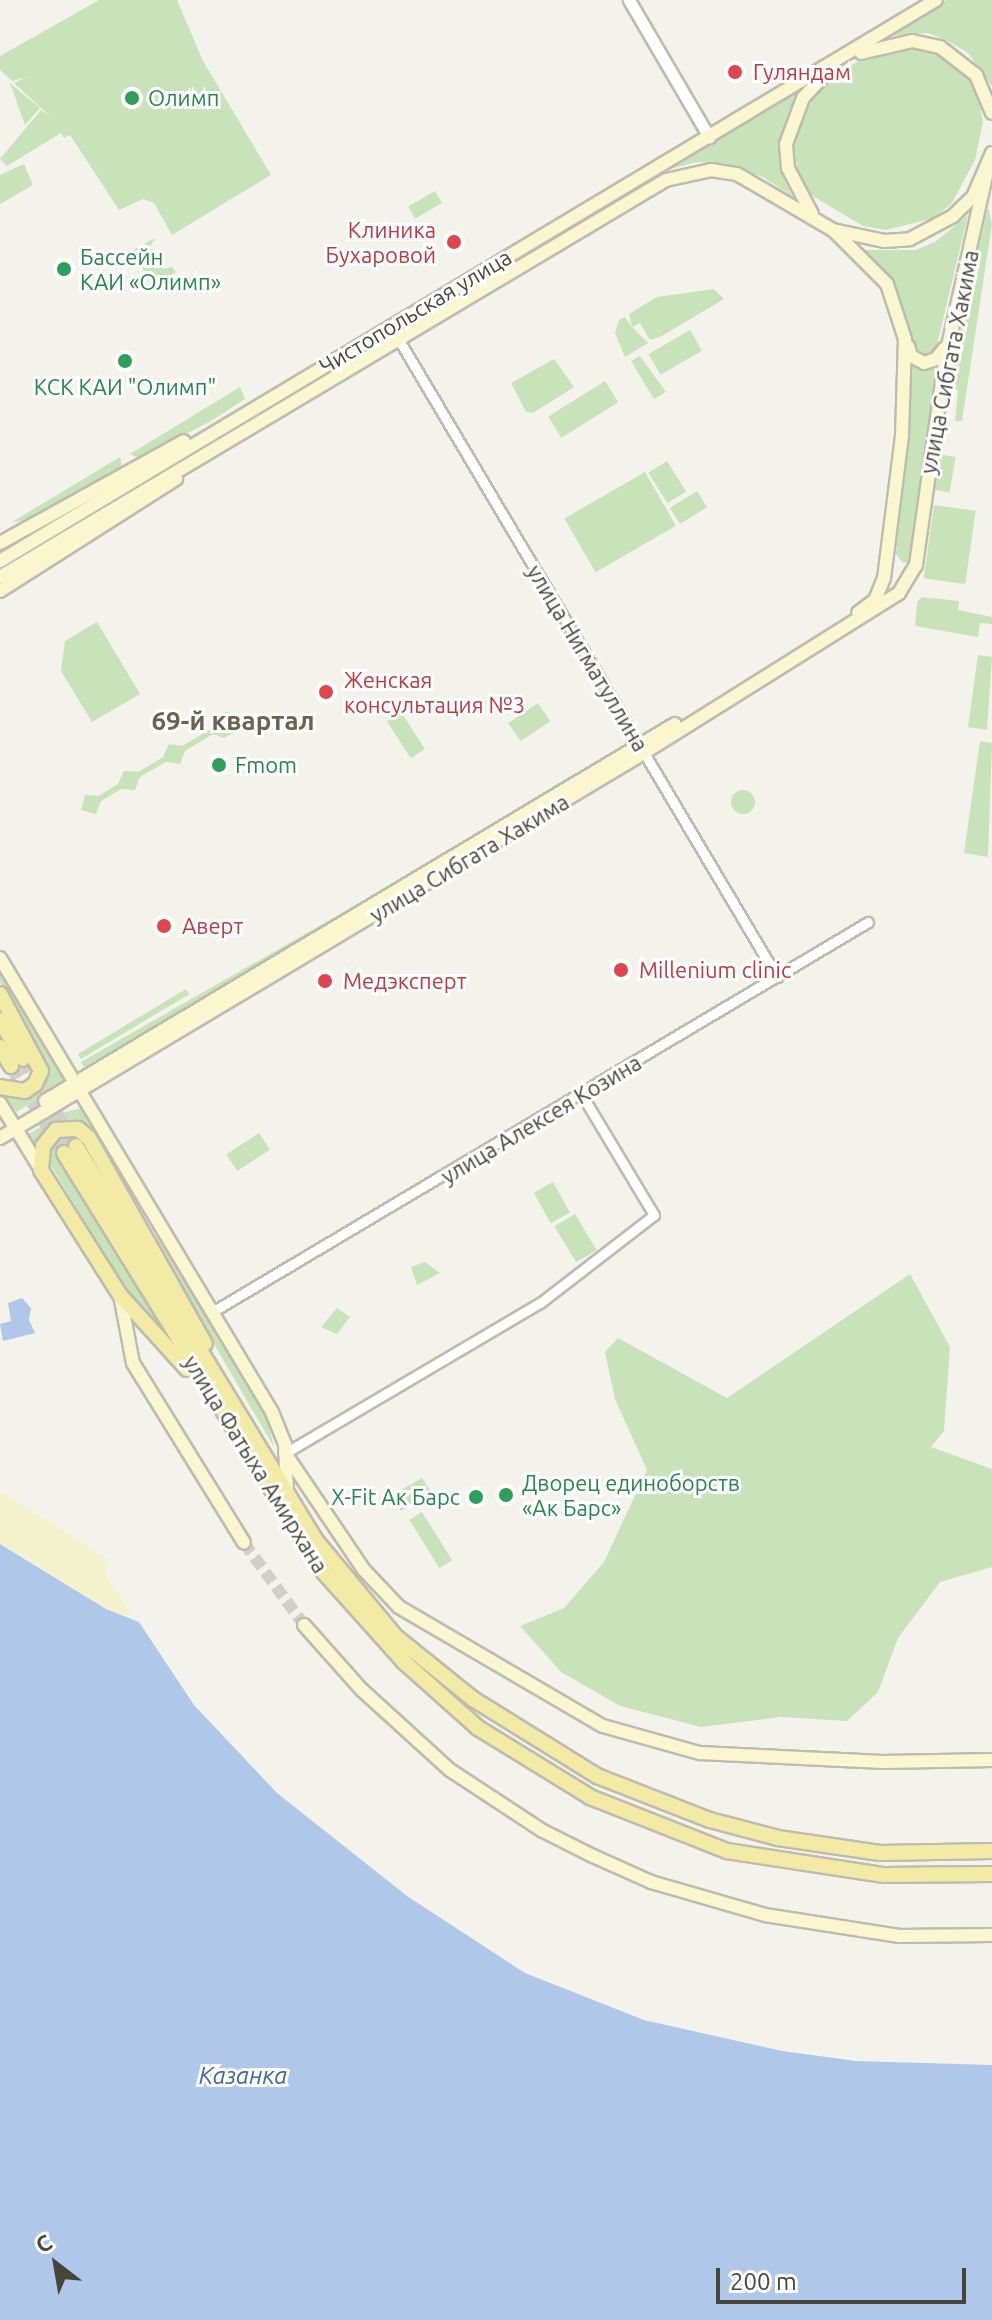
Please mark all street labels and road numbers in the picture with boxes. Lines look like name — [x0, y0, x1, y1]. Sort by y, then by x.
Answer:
street label: Чистопольская улица — [314, 243, 516, 379]
street label: улица Сибгата Хакима — [914, 248, 984, 476]
street label: улица Нигматуллина — [522, 560, 654, 756]
street label: улица Сибгата Хакима — [365, 788, 573, 928]
street label: улица Алексея Козина — [436, 1049, 646, 1189]
street label: улица Фатыха Амирхана — [178, 1350, 334, 1578]

